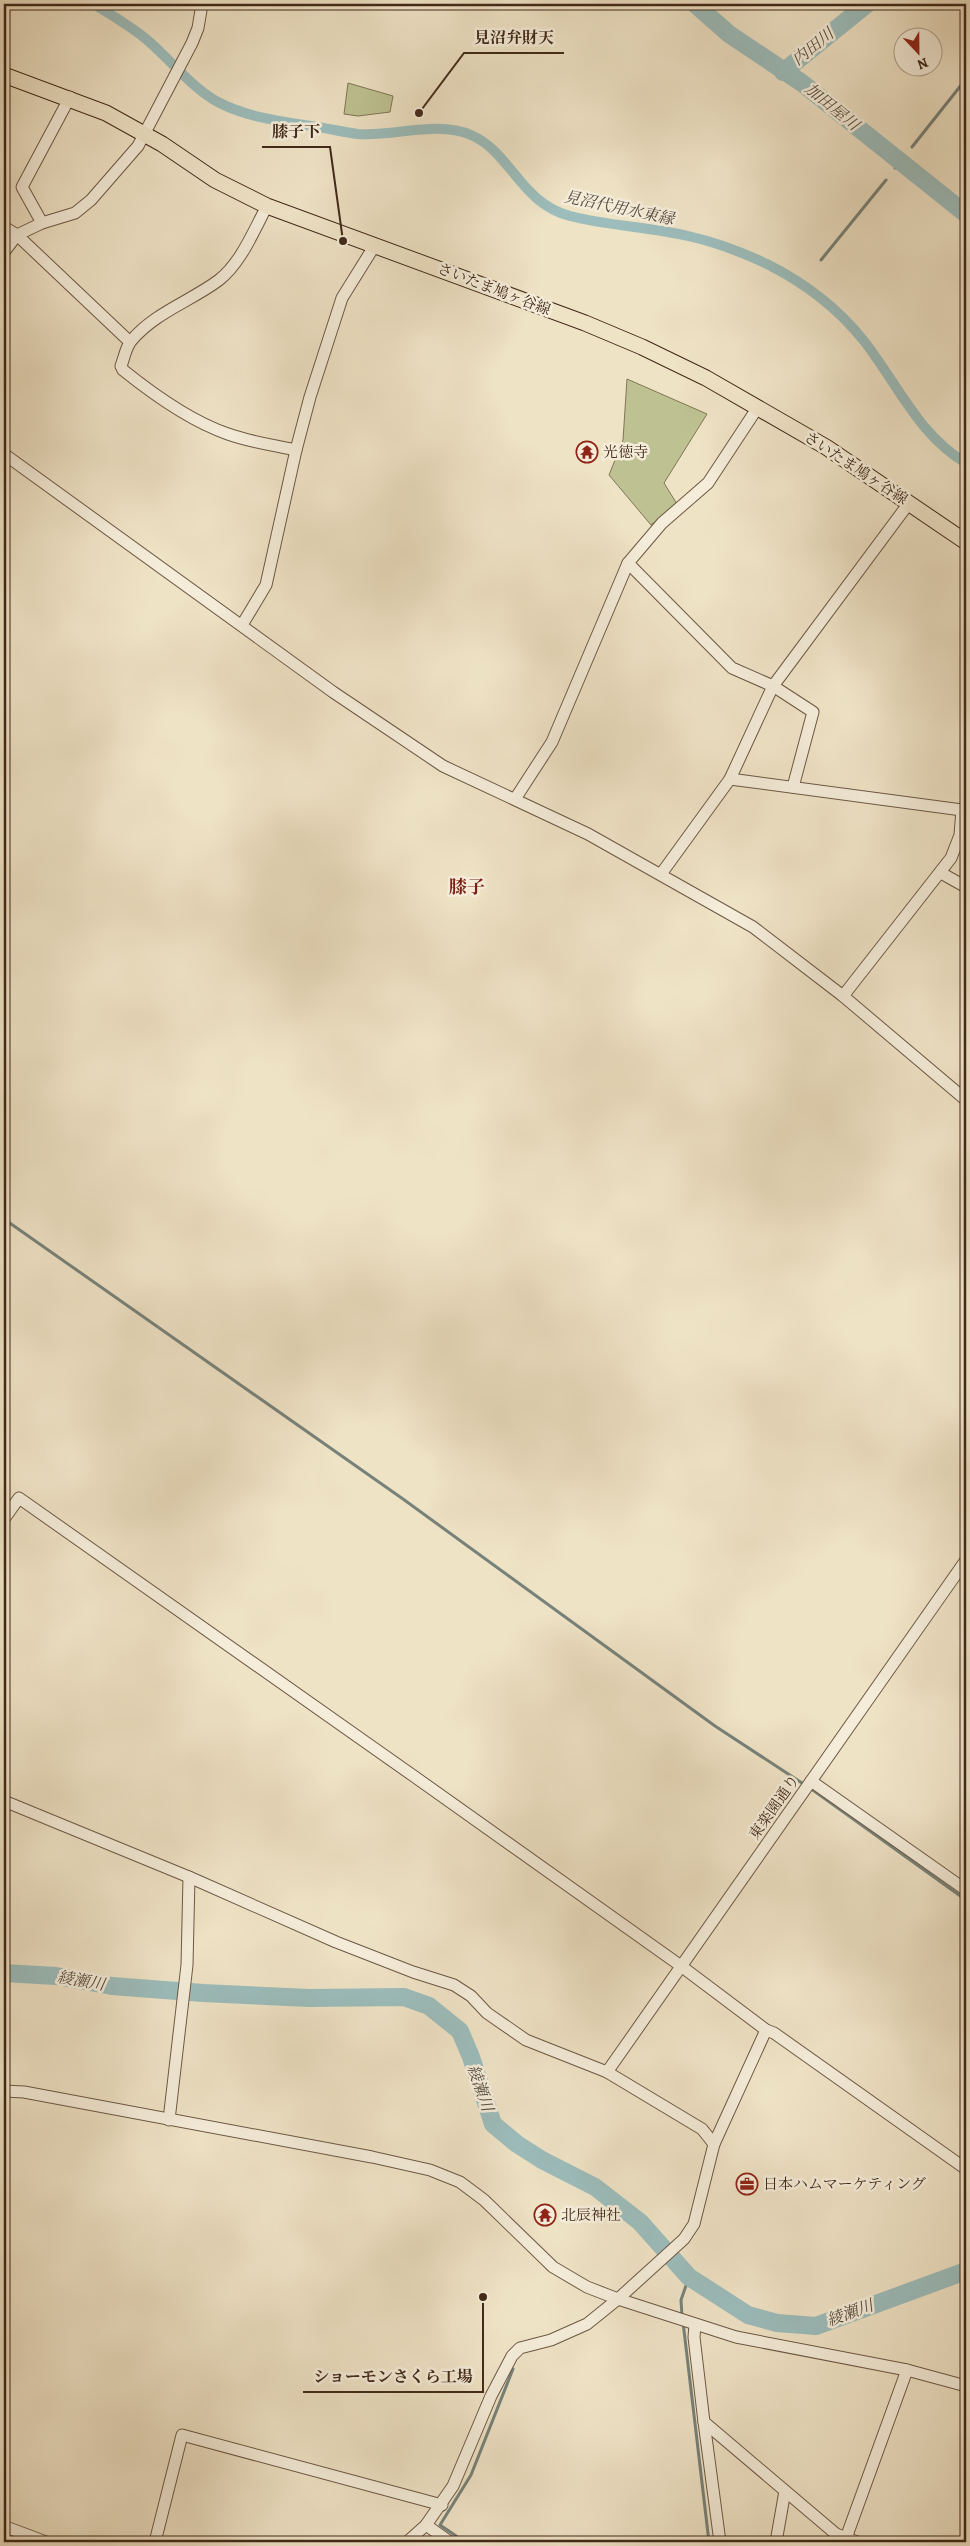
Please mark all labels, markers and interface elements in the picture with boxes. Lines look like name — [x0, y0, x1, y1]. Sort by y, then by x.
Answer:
callout: 見沼弁財天 — [464, 22, 564, 53]
water label: 内田川 — [787, 22, 840, 71]
text: 見沼弁財天 — [474, 27, 554, 49]
north arrow — [892, 28, 942, 78]
text: N — [914, 53, 931, 74]
water label: 加田屋川 — [800, 78, 865, 137]
callout: 膝子下 — [262, 116, 330, 147]
text: 膝子下 — [272, 121, 320, 143]
water label: 見沼代用水東縁 — [562, 186, 678, 231]
street label: さいたま鳩ヶ谷線 — [434, 258, 554, 320]
street label: さいたま鳩ヶ谷線 — [800, 427, 912, 509]
temple icon: 光徳寺 — [575, 440, 599, 464]
place label: 光徳寺 — [603, 442, 648, 462]
district label: 膝子 — [449, 875, 485, 899]
street label: 東楽園通り — [744, 1771, 804, 1843]
water label: 綾瀬川 — [55, 1966, 109, 1996]
water label: 綾瀬川 — [462, 2062, 499, 2116]
office icon: 日本ハムマーケティング — [735, 2172, 759, 2196]
place label: 日本ハムマーケティング — [763, 2174, 926, 2194]
temple icon: 北辰神社 — [533, 2203, 557, 2227]
place label: 北辰神社 — [561, 2205, 621, 2225]
water label: 綾瀬川 — [824, 2294, 878, 2332]
callout: ショーモンさくら工場 — [303, 2361, 483, 2392]
text: ショーモンさくら工場 — [313, 2366, 473, 2388]

